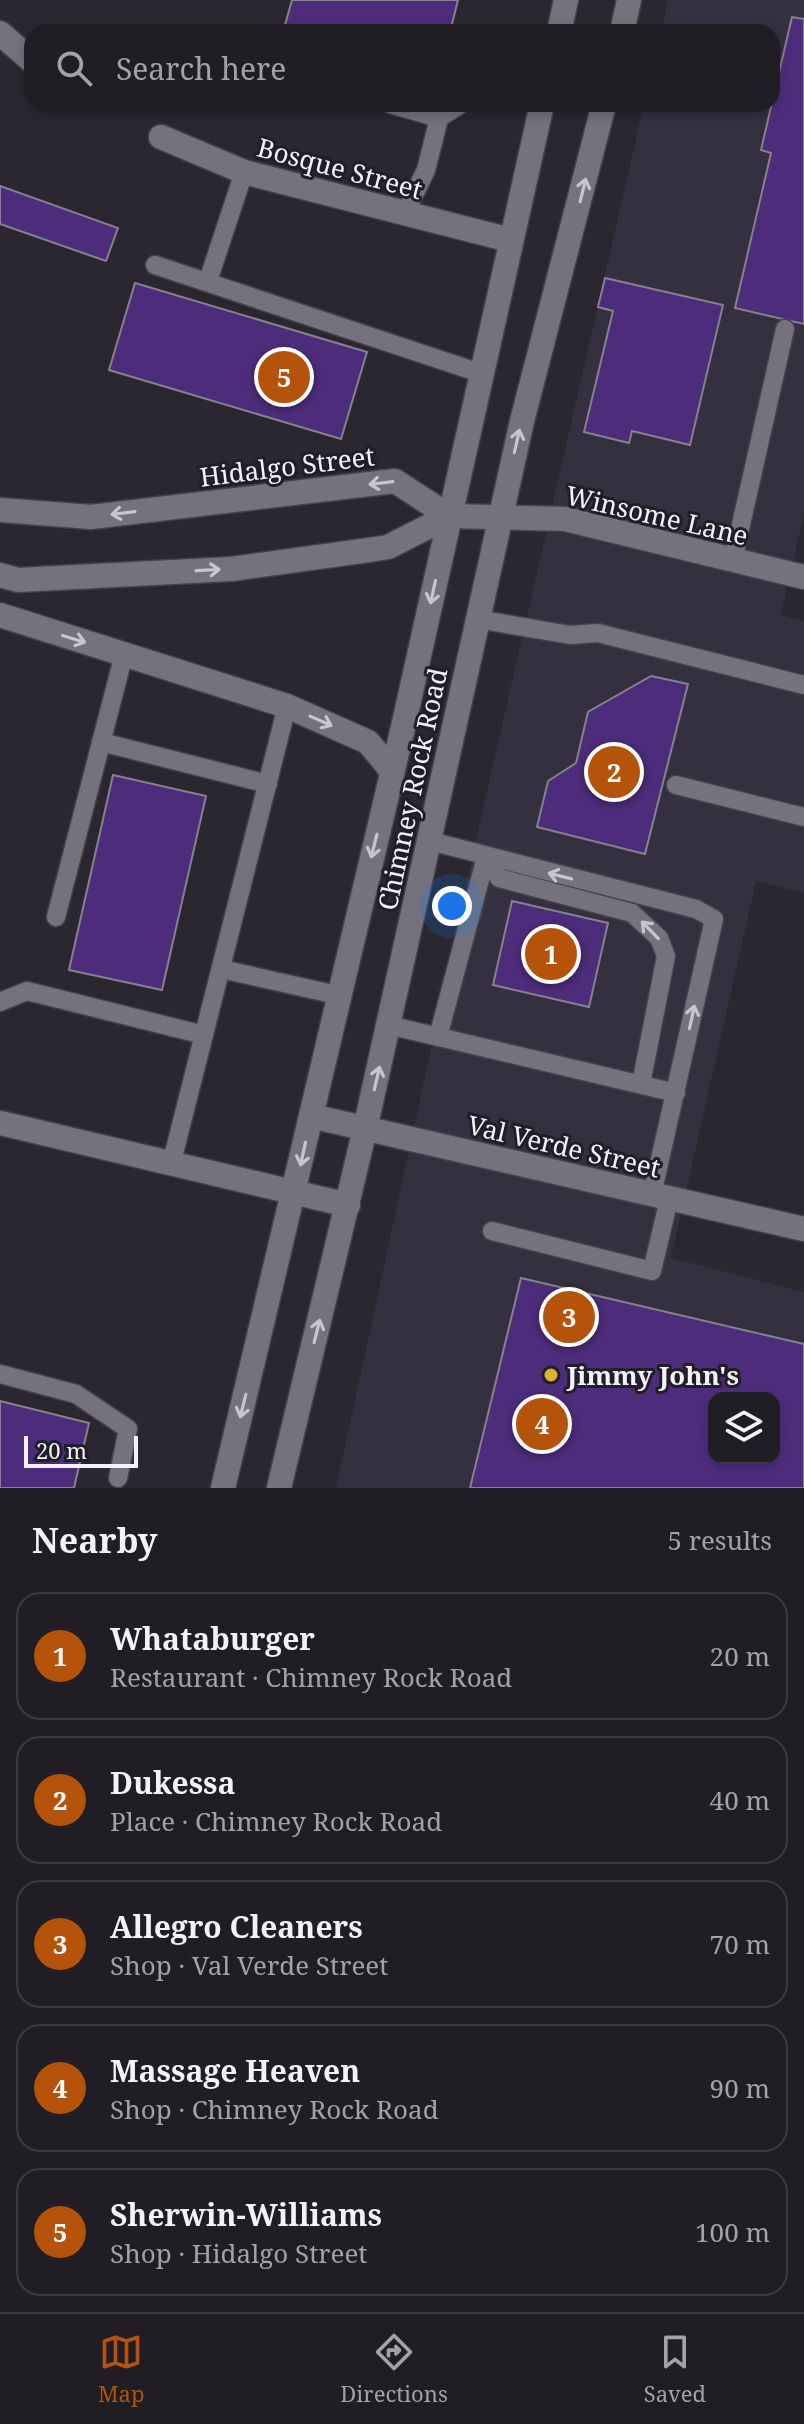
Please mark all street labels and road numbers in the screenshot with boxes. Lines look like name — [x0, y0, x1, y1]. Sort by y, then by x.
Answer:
street label: Bosque Street — [254, 129, 426, 207]
street label: Hidalgo Street — [198, 437, 376, 495]
street label: Winsome Lane — [562, 477, 752, 553]
street label: Chimney Rock Road — [369, 664, 455, 914]
street label: Val Verde Street — [464, 1106, 664, 1186]

